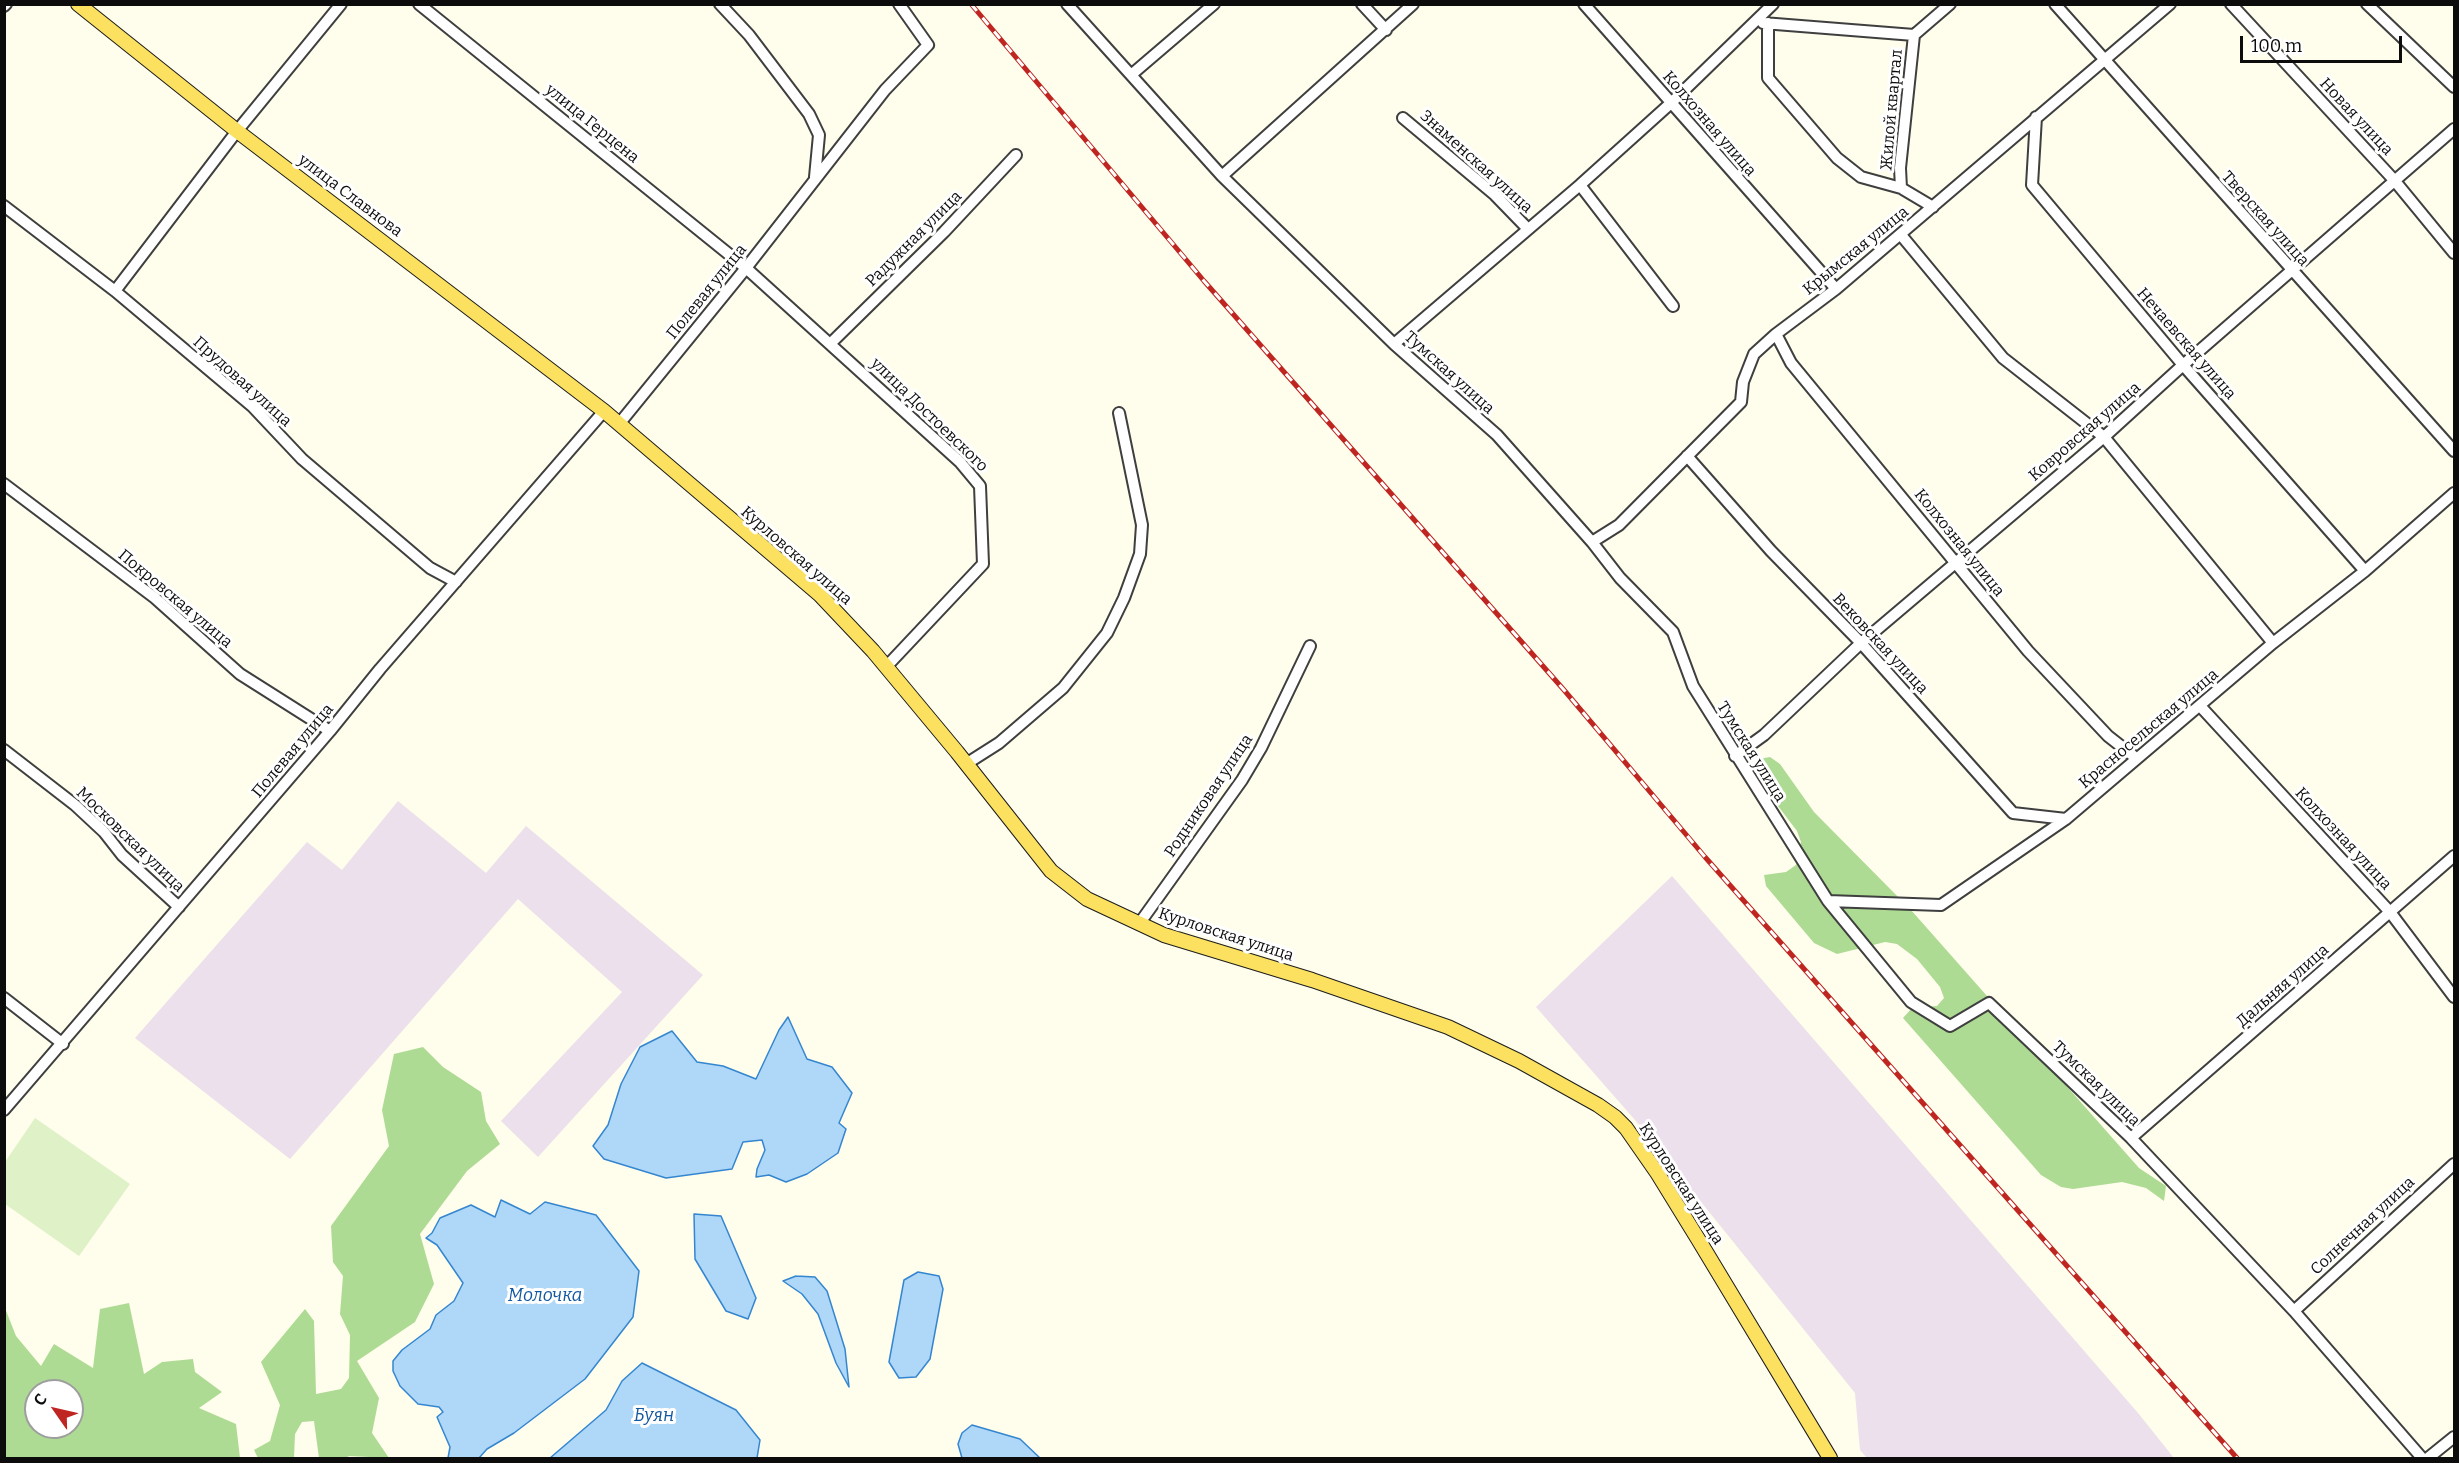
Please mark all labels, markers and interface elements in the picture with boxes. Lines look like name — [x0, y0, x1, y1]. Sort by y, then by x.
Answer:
scale bar — [2243, 24, 2405, 62]
text: 100 m — [2251, 35, 2302, 57]
street label: Жилой квартал — [1877, 49, 1907, 171]
street label: Колхозная улица — [1658, 68, 1760, 180]
street label: Новая улица — [2315, 74, 2397, 160]
street label: улица Герцена — [541, 80, 643, 168]
street label: Знаменская улица — [1416, 106, 1536, 218]
street label: улица Славнова — [294, 151, 406, 241]
street label: Тверская улица — [2217, 168, 2313, 270]
street label: Радужная улица — [862, 187, 966, 291]
street label: Крымская улица — [1799, 203, 1913, 299]
street label: Полевая улица — [663, 241, 751, 343]
street label: Нечаевская улица — [2132, 284, 2240, 404]
street label: Тумская улица — [1400, 328, 1498, 418]
street label: Прудовая улица — [189, 333, 295, 431]
street label: улица Достоевского — [866, 354, 992, 476]
street label: Ковровская улица — [2025, 378, 2145, 486]
street label: Колхозная улица — [1910, 485, 2008, 601]
street label: Курловская улица — [737, 503, 855, 609]
street label: Покровская улица — [114, 546, 236, 652]
street label: Вековская улица — [1828, 590, 1932, 698]
street label: Красносельская улица — [2075, 665, 2223, 793]
street label: Тумская улица — [1713, 698, 1789, 806]
street label: Полевая улица — [248, 700, 338, 802]
street label: Родниковая улица — [1161, 731, 1257, 861]
street label: Московская улица — [72, 783, 188, 897]
street label: Колхозная улица — [2291, 784, 2395, 894]
street label: Курловская улица — [1156, 904, 1296, 966]
street label: Дальняя улица — [2233, 941, 2333, 1031]
street label: Тумская улица — [2048, 1037, 2144, 1131]
street label: Курловская улица — [1635, 1120, 1727, 1248]
street label: Солнечная улица — [2307, 1173, 2419, 1279]
water label: Молочка — [508, 1285, 582, 1307]
north arrow — [24, 1379, 84, 1439]
text: С — [30, 1390, 51, 1409]
water label: Буян — [634, 1405, 674, 1427]

